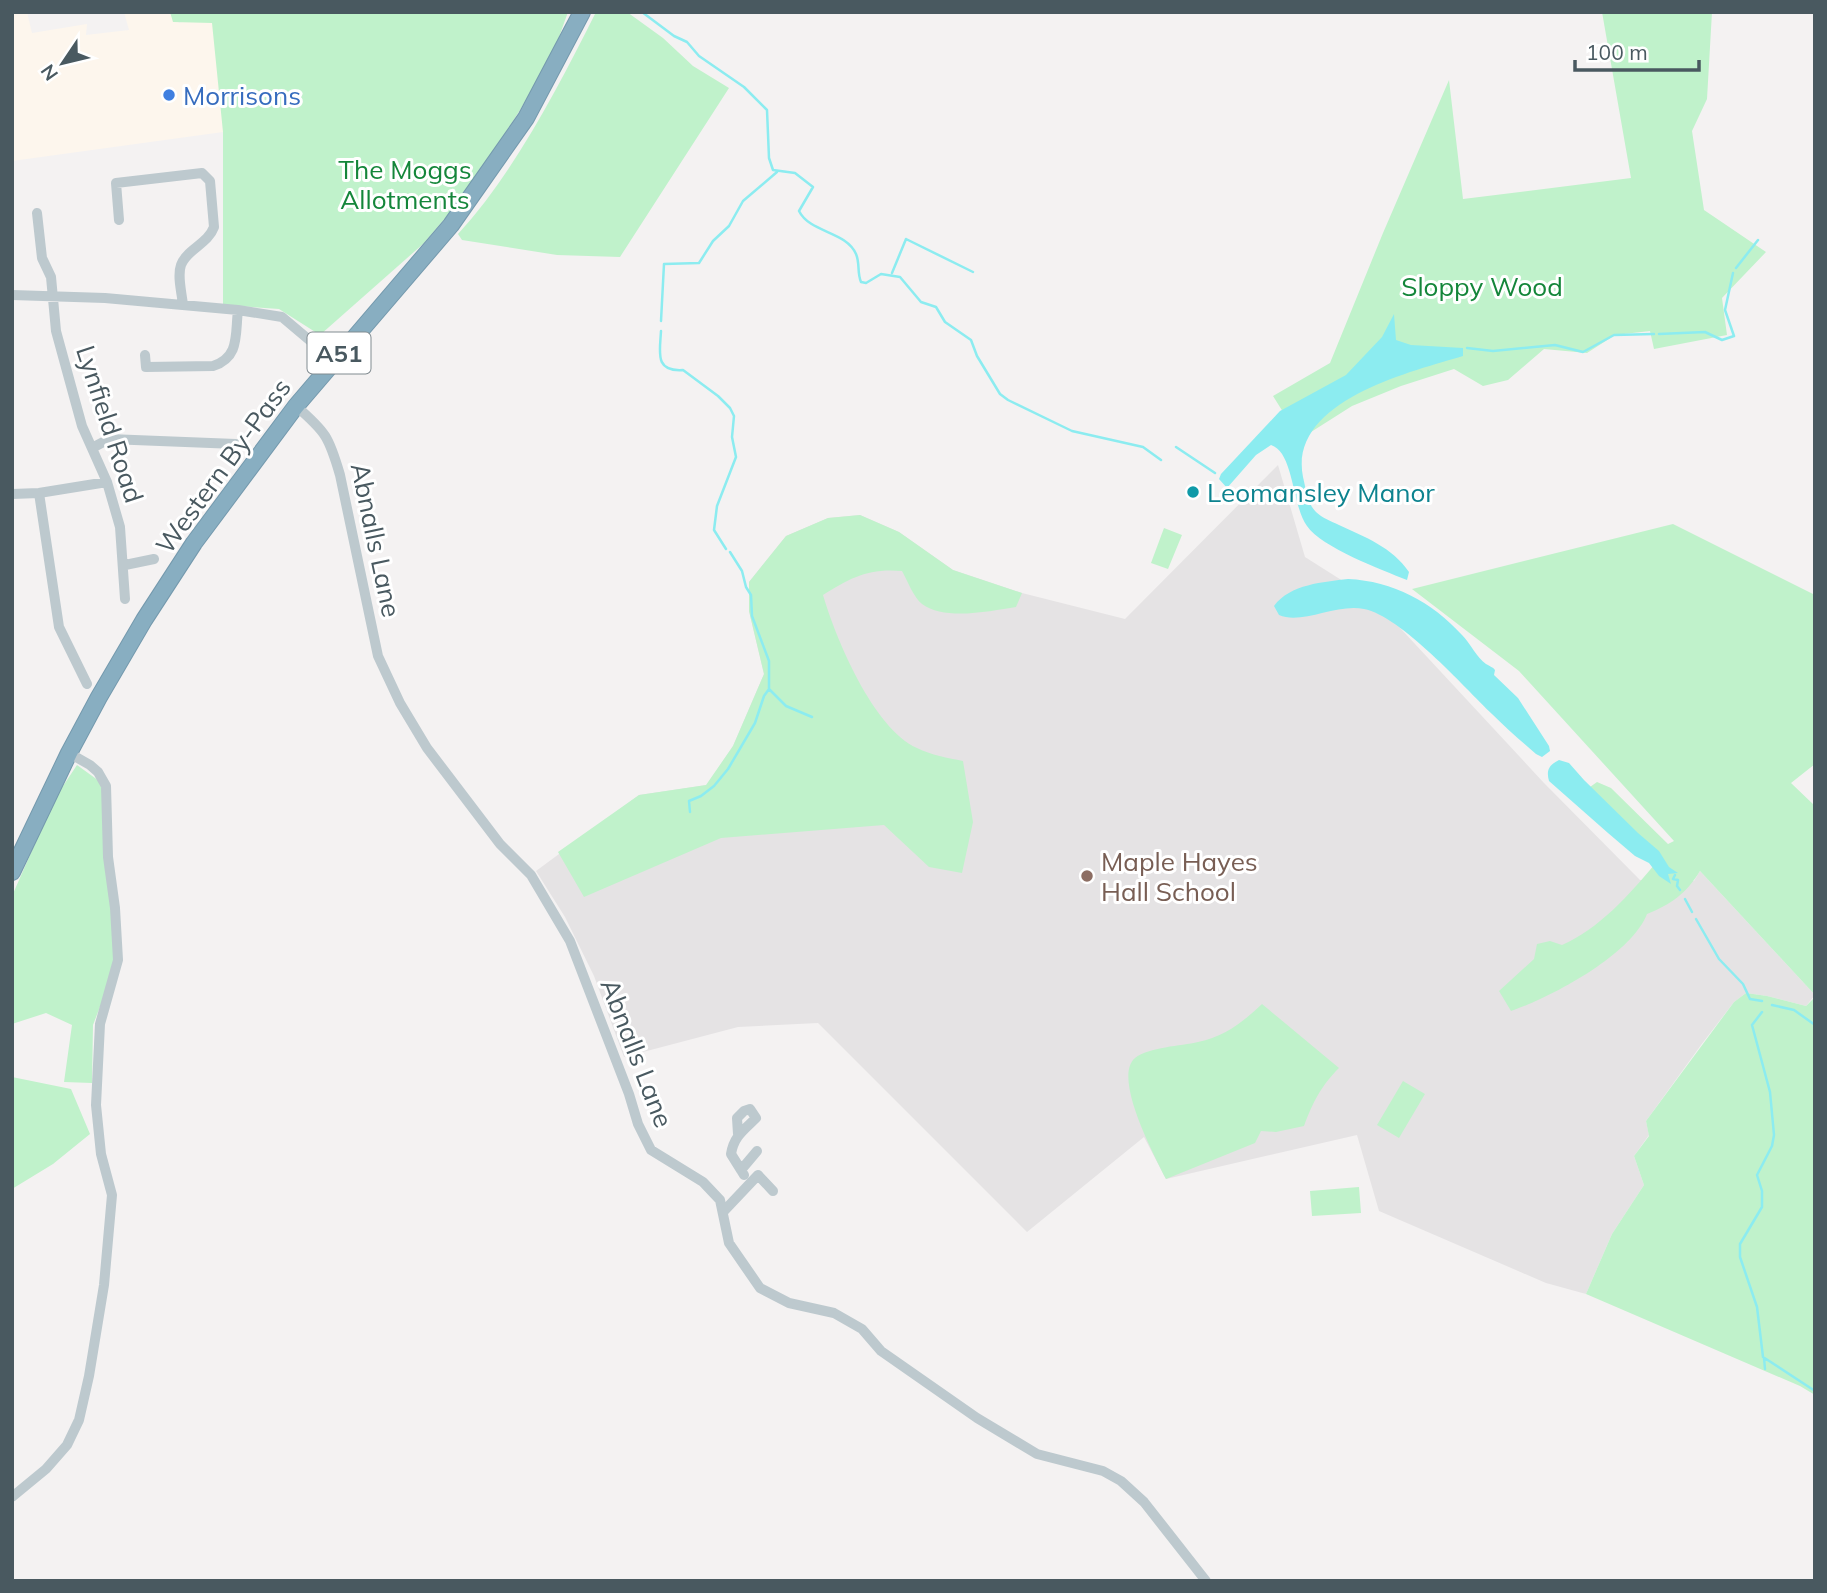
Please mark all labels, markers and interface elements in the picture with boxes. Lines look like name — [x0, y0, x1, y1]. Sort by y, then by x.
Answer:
north arrow — [28, 28, 98, 98]
scale bar — [1575, 28, 1699, 72]
text: 100 m — [1586, 39, 1648, 65]
text: N — [35, 60, 63, 86]
place label: Morrisons — [183, 79, 301, 112]
marker: Morrisons — [161, 87, 177, 103]
park label: The Moggs Allotments — [338, 153, 472, 216]
park label: Sloppy Wood — [1401, 270, 1563, 303]
road number: A51 — [308, 332, 370, 374]
street label: Lynfield Road — [69, 341, 151, 507]
street label: Western By-Pass — [148, 372, 298, 560]
street label: Abnalls Lane — [344, 460, 408, 620]
place label: Leomansley Manor — [1207, 476, 1435, 509]
marker: Leomansley Manor — [1185, 484, 1201, 500]
place label: Maple Hayes Hall School — [1101, 845, 1258, 908]
marker: Maple Hayes Hall School — [1079, 868, 1095, 884]
street label: Abnalls Lane — [594, 974, 680, 1132]

